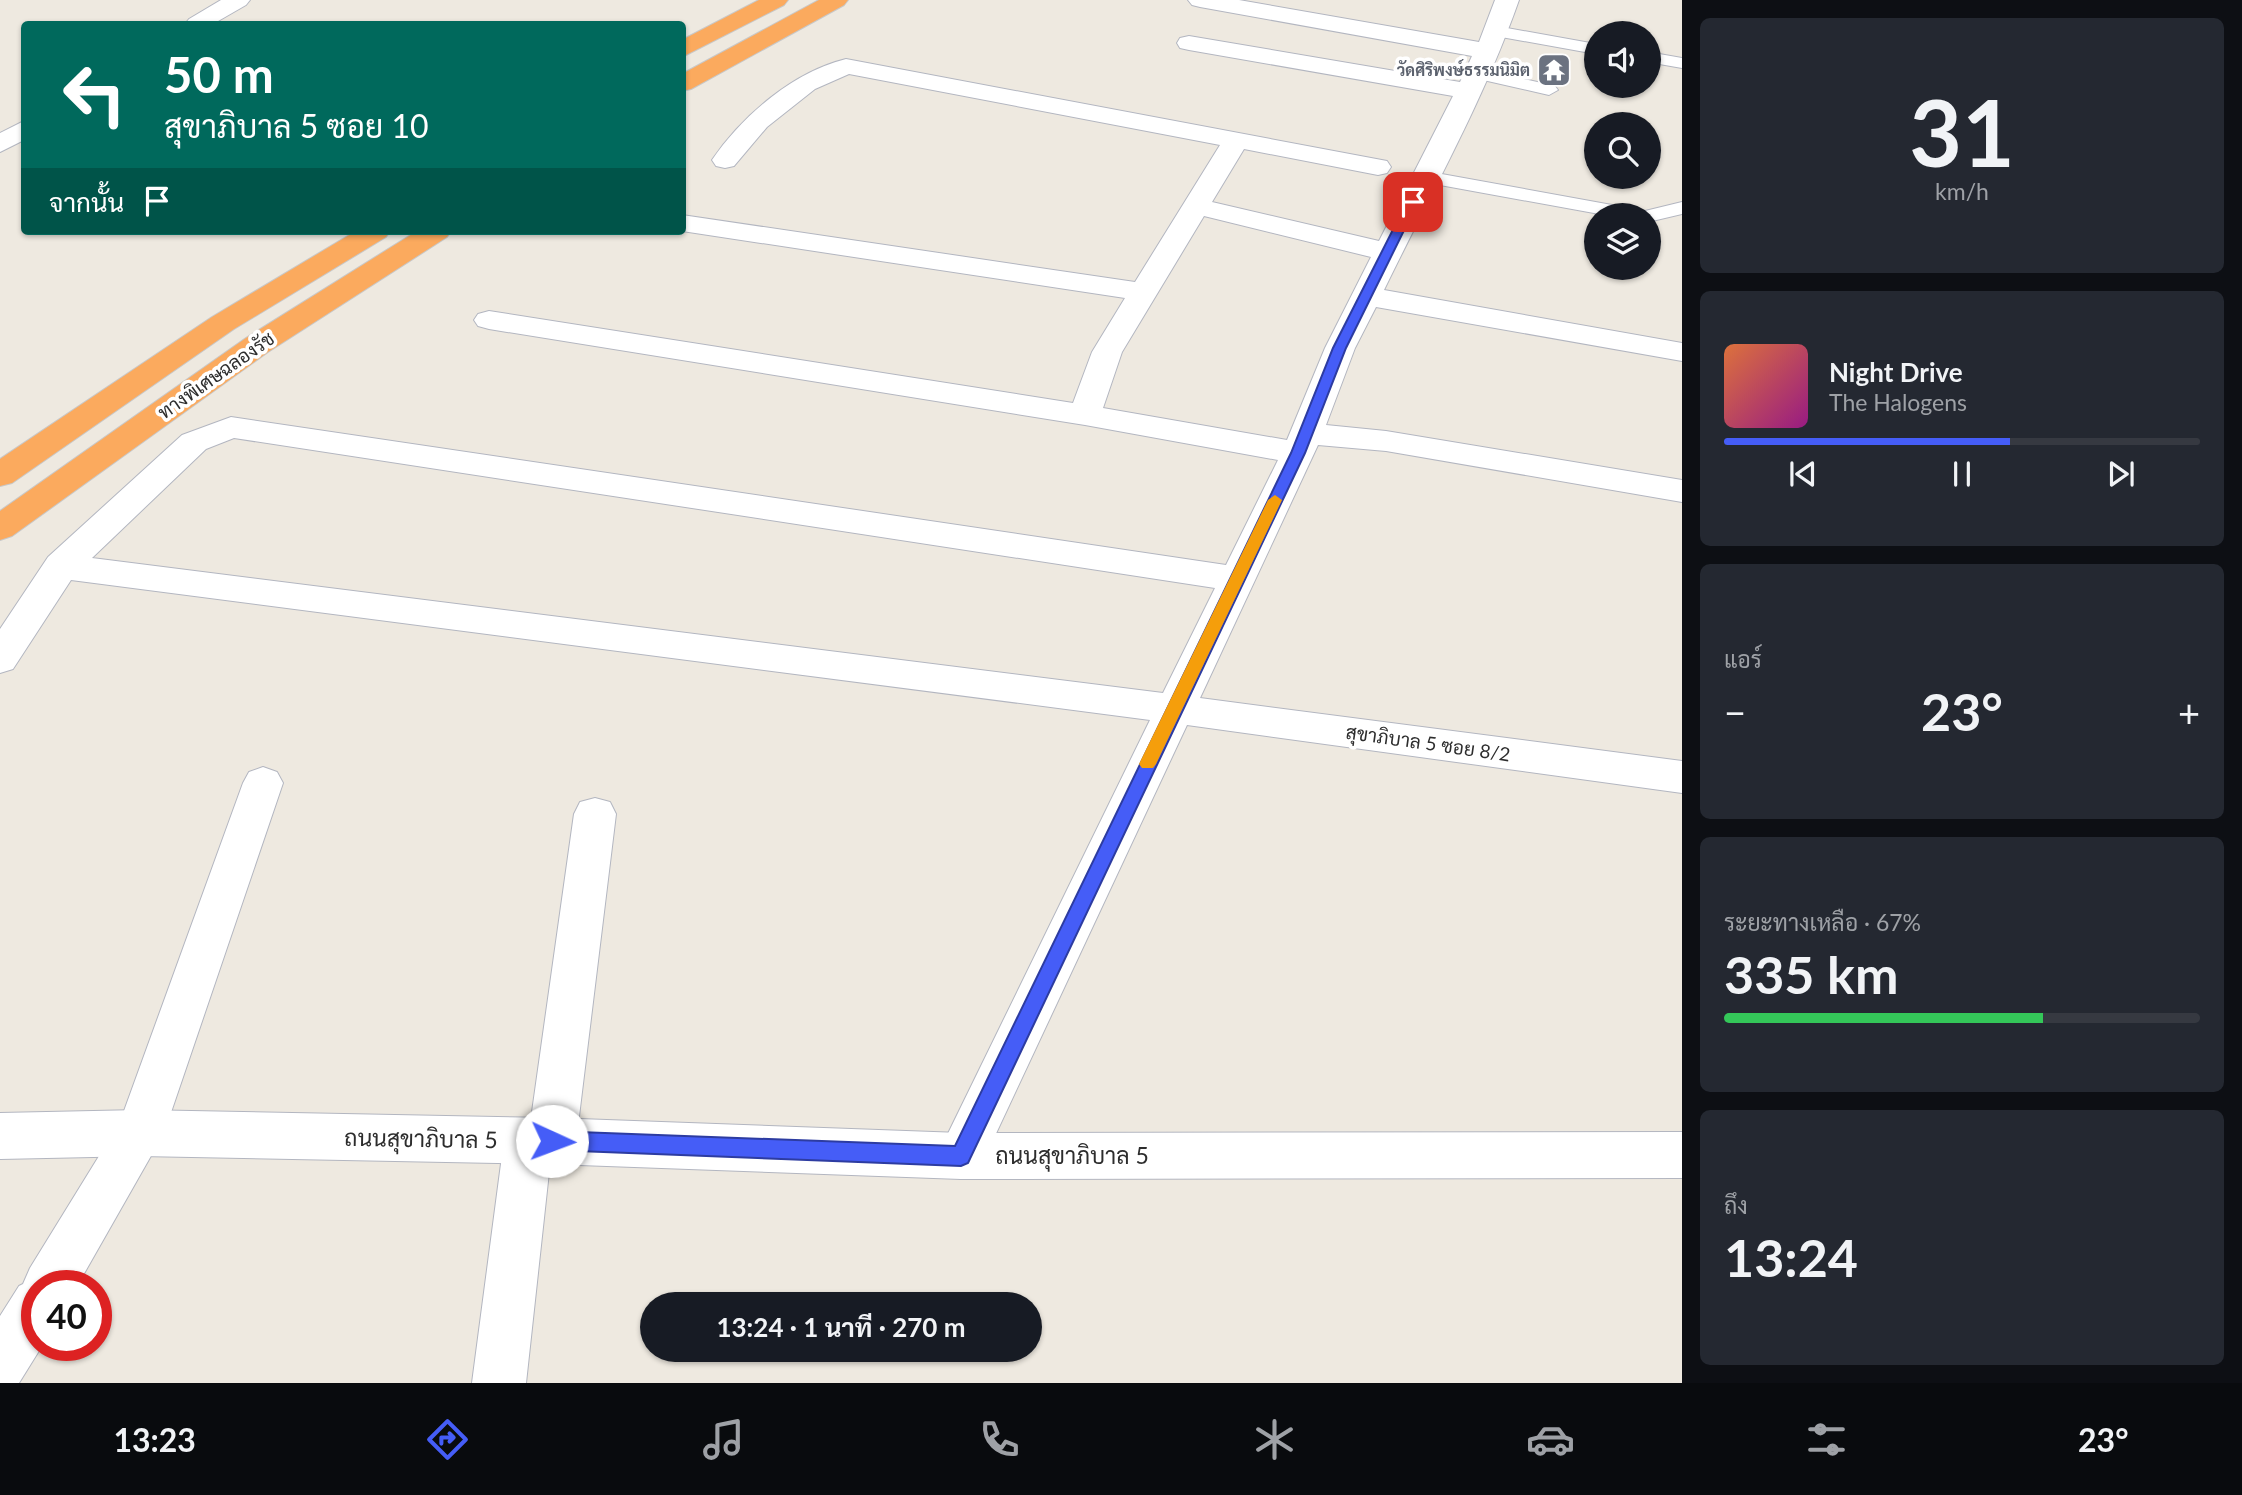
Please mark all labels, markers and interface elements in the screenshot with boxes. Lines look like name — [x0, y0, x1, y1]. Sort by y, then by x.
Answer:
map controls — [1584, 21, 1661, 280]
button: sound — [1584, 21, 1661, 98]
text: 50 m — [164, 45, 274, 103]
icon: left — [49, 49, 140, 140]
temple icon: วัดศิริพงษ์ธรรมนิมิต — [1535, 51, 1573, 89]
place label: วัดศิริพงษ์ธรรมนิมิต — [1397, 59, 1530, 79]
text: 31 — [1909, 77, 2015, 186]
text: สุขาภิบาล 5 ซอย 10 — [164, 106, 429, 145]
button: search — [1584, 112, 1661, 189]
pin — [1383, 172, 1443, 232]
text: km/h — [1935, 177, 1989, 205]
icon: arrive — [138, 182, 176, 220]
icon: arrive — [1394, 183, 1432, 221]
text: จากนั้น — [49, 186, 124, 218]
button: layers — [1584, 203, 1661, 280]
street label: ทางพิเศษฉลองรัช — [153, 326, 278, 423]
text: Night Drive — [1829, 356, 1963, 388]
text: The Halogens — [1829, 388, 1967, 416]
icon: previous — [1784, 455, 1822, 493]
icon: pause — [1943, 455, 1981, 493]
icon: next — [2102, 455, 2140, 493]
text: แอร์ — [1724, 645, 1762, 673]
text: 23° — [1921, 680, 2003, 742]
text: − — [1724, 689, 1746, 735]
text: + — [2178, 689, 2200, 735]
street label: สุขาภิบาล 5 ซอย 8/2 — [1344, 720, 1512, 767]
text: ระยะทางเหลือ · 67% — [1724, 908, 1921, 936]
text: 335 km — [1724, 943, 1898, 1005]
position arrow — [515, 1104, 589, 1178]
street label: ถนนสุขาภิบาล 5 — [344, 1123, 498, 1156]
street label: ถนนสุขาภิบาล 5 — [995, 1141, 1149, 1172]
text: ถึง — [1724, 1191, 1748, 1219]
text: 13:24 — [1724, 1226, 1858, 1288]
speed limit sign: 40 — [21, 1270, 112, 1361]
text: 13:24 · 1 นาที · 270 m — [716, 1311, 966, 1343]
icon: directions — [423, 1415, 472, 1464]
icon: music — [699, 1415, 748, 1464]
icon: phone — [975, 1415, 1024, 1464]
icon: climate — [1250, 1415, 1299, 1464]
icon: car — [1526, 1415, 1575, 1464]
icon: filters — [1802, 1415, 1851, 1464]
text: 13:23 — [113, 1420, 196, 1459]
text: 23° — [2078, 1420, 2128, 1459]

